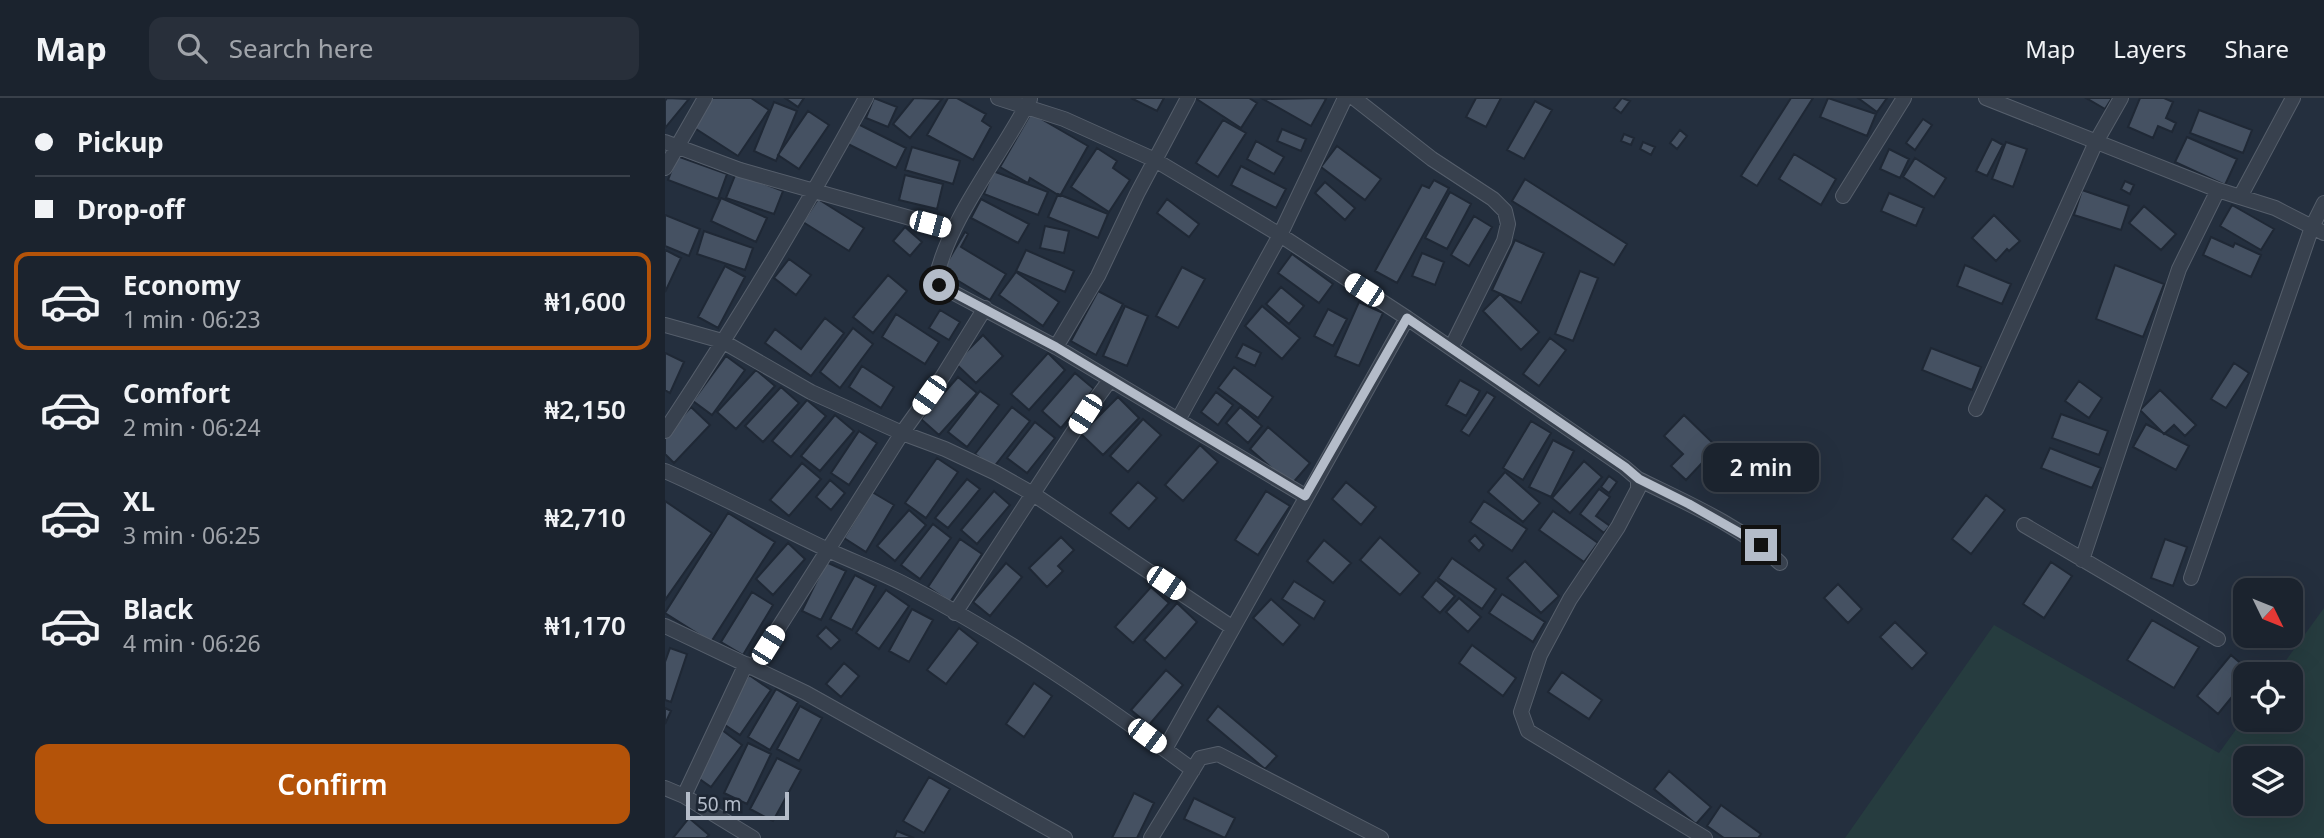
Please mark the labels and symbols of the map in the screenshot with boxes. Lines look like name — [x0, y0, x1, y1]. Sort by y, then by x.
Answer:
car — [907, 208, 954, 240]
route start — [923, 269, 955, 301]
car — [1341, 270, 1388, 310]
car — [909, 372, 950, 418]
car — [1065, 391, 1106, 437]
callout: 2 min — [1703, 444, 1819, 492]
route end — [1745, 529, 1777, 561]
car — [1143, 563, 1190, 603]
north arrow — [2233, 578, 2303, 648]
car — [748, 622, 789, 668]
car — [1124, 715, 1171, 757]
scale bar — [686, 789, 789, 821]

